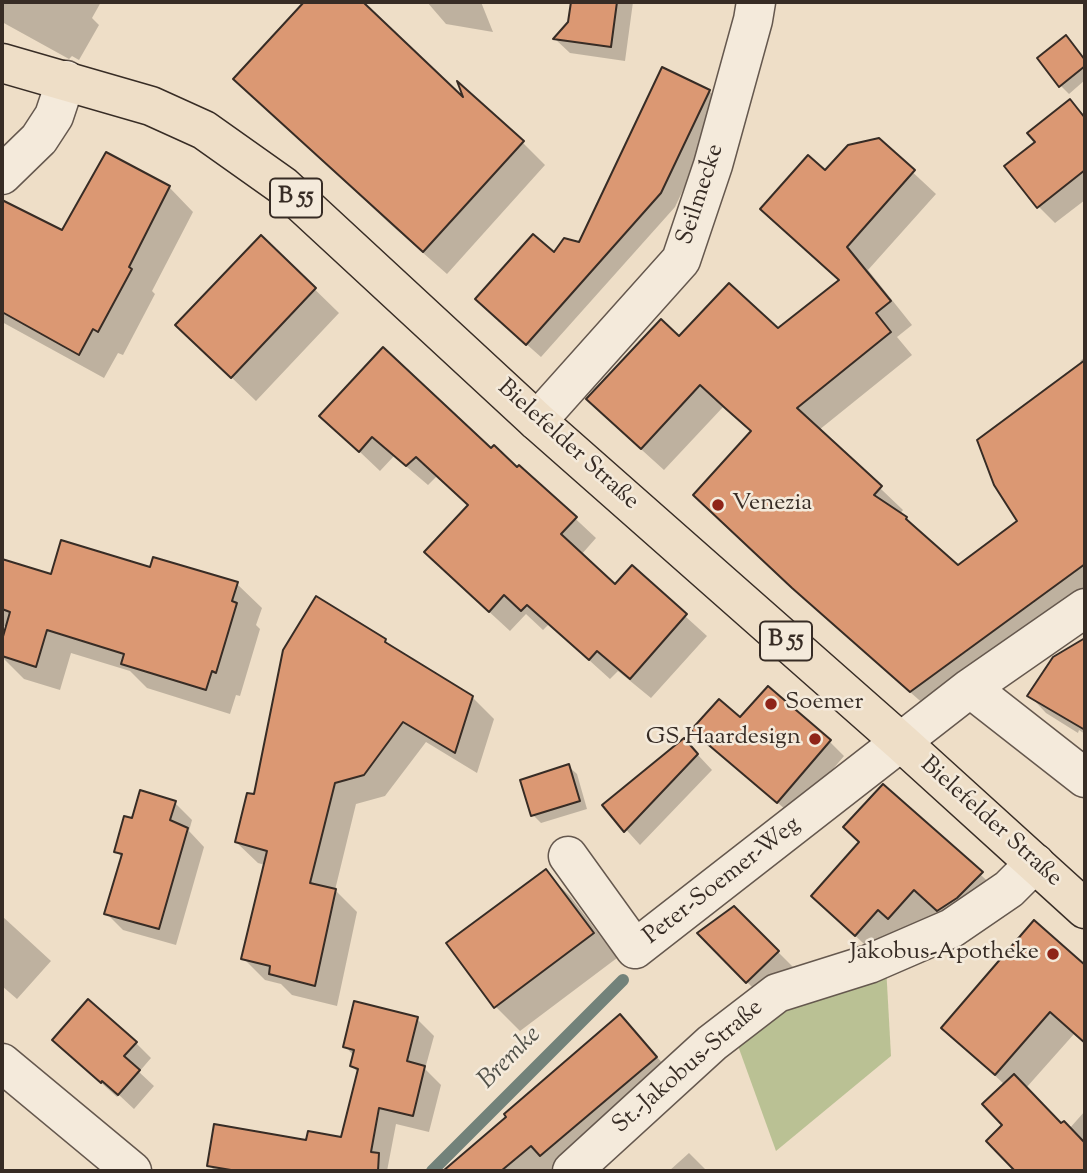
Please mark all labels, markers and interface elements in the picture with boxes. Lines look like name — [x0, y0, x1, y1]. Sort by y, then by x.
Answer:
street label: Seilmecke — [672, 141, 732, 249]
road number: B 55 — [270, 178, 322, 218]
street label: Bielefelder Straße — [490, 375, 644, 517]
place label: Venezia — [732, 491, 812, 519]
marker: Venezia — [710, 497, 726, 513]
road number: B 55 — [760, 622, 812, 660]
place label: Soemer — [785, 690, 863, 718]
marker: Soemer — [763, 696, 779, 712]
place label: GS Haardesign — [646, 725, 801, 753]
marker: GS Haardesign — [807, 731, 823, 747]
street label: Bielefelder Straße — [913, 752, 1067, 894]
street label: Peter-Soemer-Weg — [639, 812, 807, 952]
place label: Jakobus-Apotheke — [850, 940, 1039, 968]
marker: Jakobus-Apotheke — [1045, 946, 1061, 962]
street label: St.-Jakobus-Straße — [608, 995, 770, 1141]
water label: Bremke — [473, 1021, 549, 1097]

